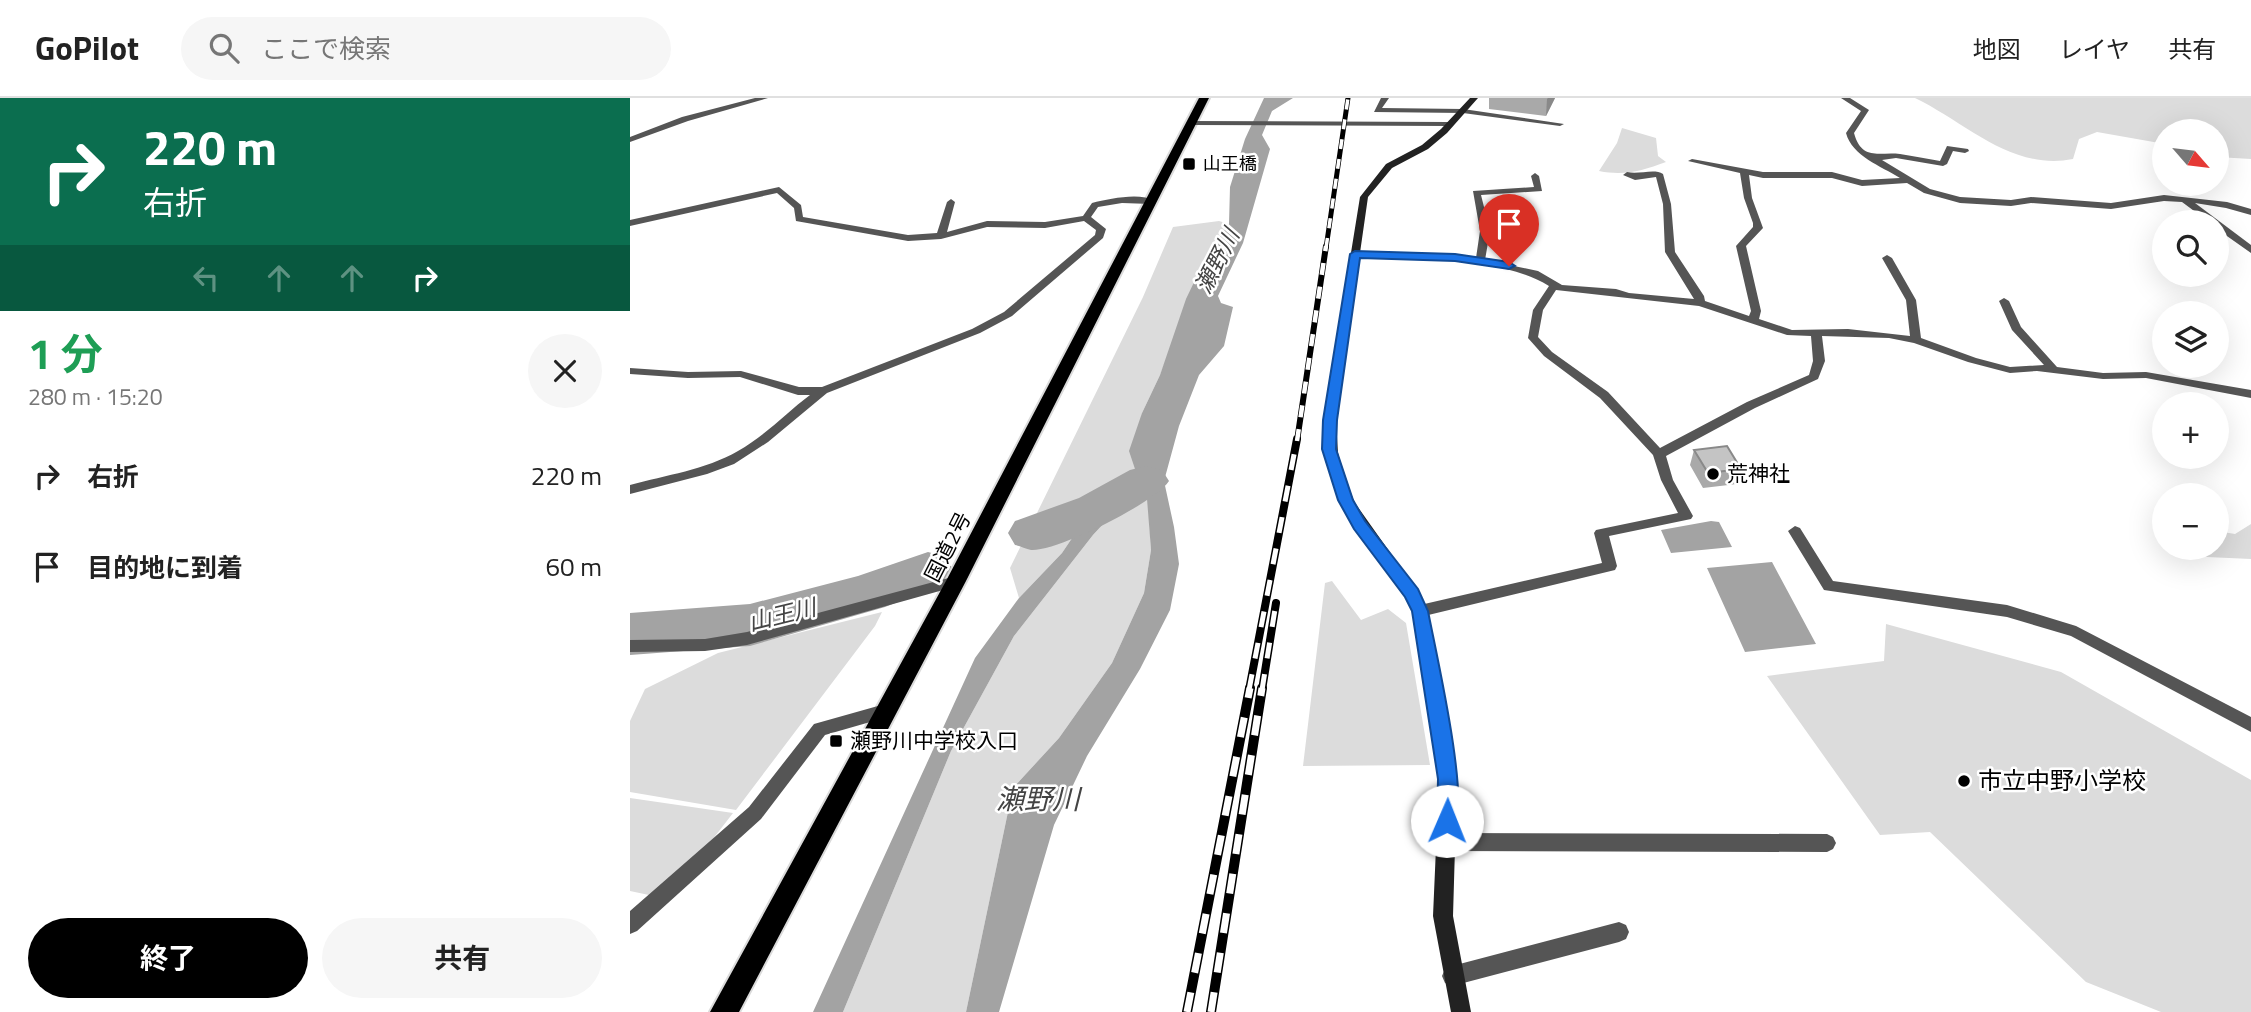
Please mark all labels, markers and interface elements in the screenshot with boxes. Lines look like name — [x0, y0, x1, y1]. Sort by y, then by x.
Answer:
search box — [181, 17, 671, 80]
text: GoPilot — [35, 23, 139, 73]
icon: search — [205, 29, 243, 67]
text: ここで検索 — [261, 29, 391, 68]
text: 地図 — [1973, 31, 2021, 67]
text: レイヤ — [2059, 31, 2130, 67]
text: 共有 — [2168, 31, 2216, 67]
text: 220 m — [143, 109, 277, 184]
north arrow — [2152, 119, 2230, 196]
map controls — [2152, 119, 2229, 560]
icon: right — [28, 126, 119, 217]
place label: 山王橋 — [1203, 150, 1257, 177]
marker: 山王橋 — [1181, 156, 1197, 172]
text: 右折 — [143, 178, 207, 226]
pin — [1479, 194, 1539, 266]
icon: arrive — [1490, 205, 1528, 243]
button: search — [2152, 210, 2229, 287]
water label: 瀬野川 — [1185, 219, 1249, 299]
icon: left — [187, 259, 225, 297]
icon: ahead — [260, 259, 298, 297]
icon: ahead — [333, 259, 371, 297]
icon: right — [406, 259, 444, 297]
button: layers — [2152, 301, 2229, 378]
text: 1 分 — [28, 321, 103, 385]
button: close — [528, 334, 602, 408]
text: 280 m · 15:20 — [28, 379, 163, 414]
button: + — [2152, 392, 2229, 469]
text: 220 m — [531, 456, 602, 495]
icon: right — [28, 457, 66, 495]
text: 右折 — [87, 457, 139, 496]
place label: 荒神社 — [1727, 457, 1790, 489]
marker: 荒神社 — [1705, 466, 1721, 482]
button: − — [2152, 483, 2229, 560]
street label: 国道2号 — [916, 506, 978, 587]
text: 60 m — [545, 547, 602, 586]
icon: arrive — [28, 548, 66, 586]
text: 目的地に到着 — [87, 548, 243, 587]
water label: 山王川 — [744, 588, 822, 640]
place label: 瀬野川中学校入口 — [850, 724, 1018, 756]
marker: 瀬野川中学校入口 — [828, 733, 844, 749]
place label: 市立中野小学校 — [1978, 762, 2146, 798]
marker: 市立中野小学校 — [1956, 773, 1972, 789]
water label: 瀬野川 — [996, 777, 1083, 820]
position arrow — [1410, 784, 1484, 858]
button: 終了 — [28, 918, 308, 998]
button: 共有 — [322, 918, 602, 998]

